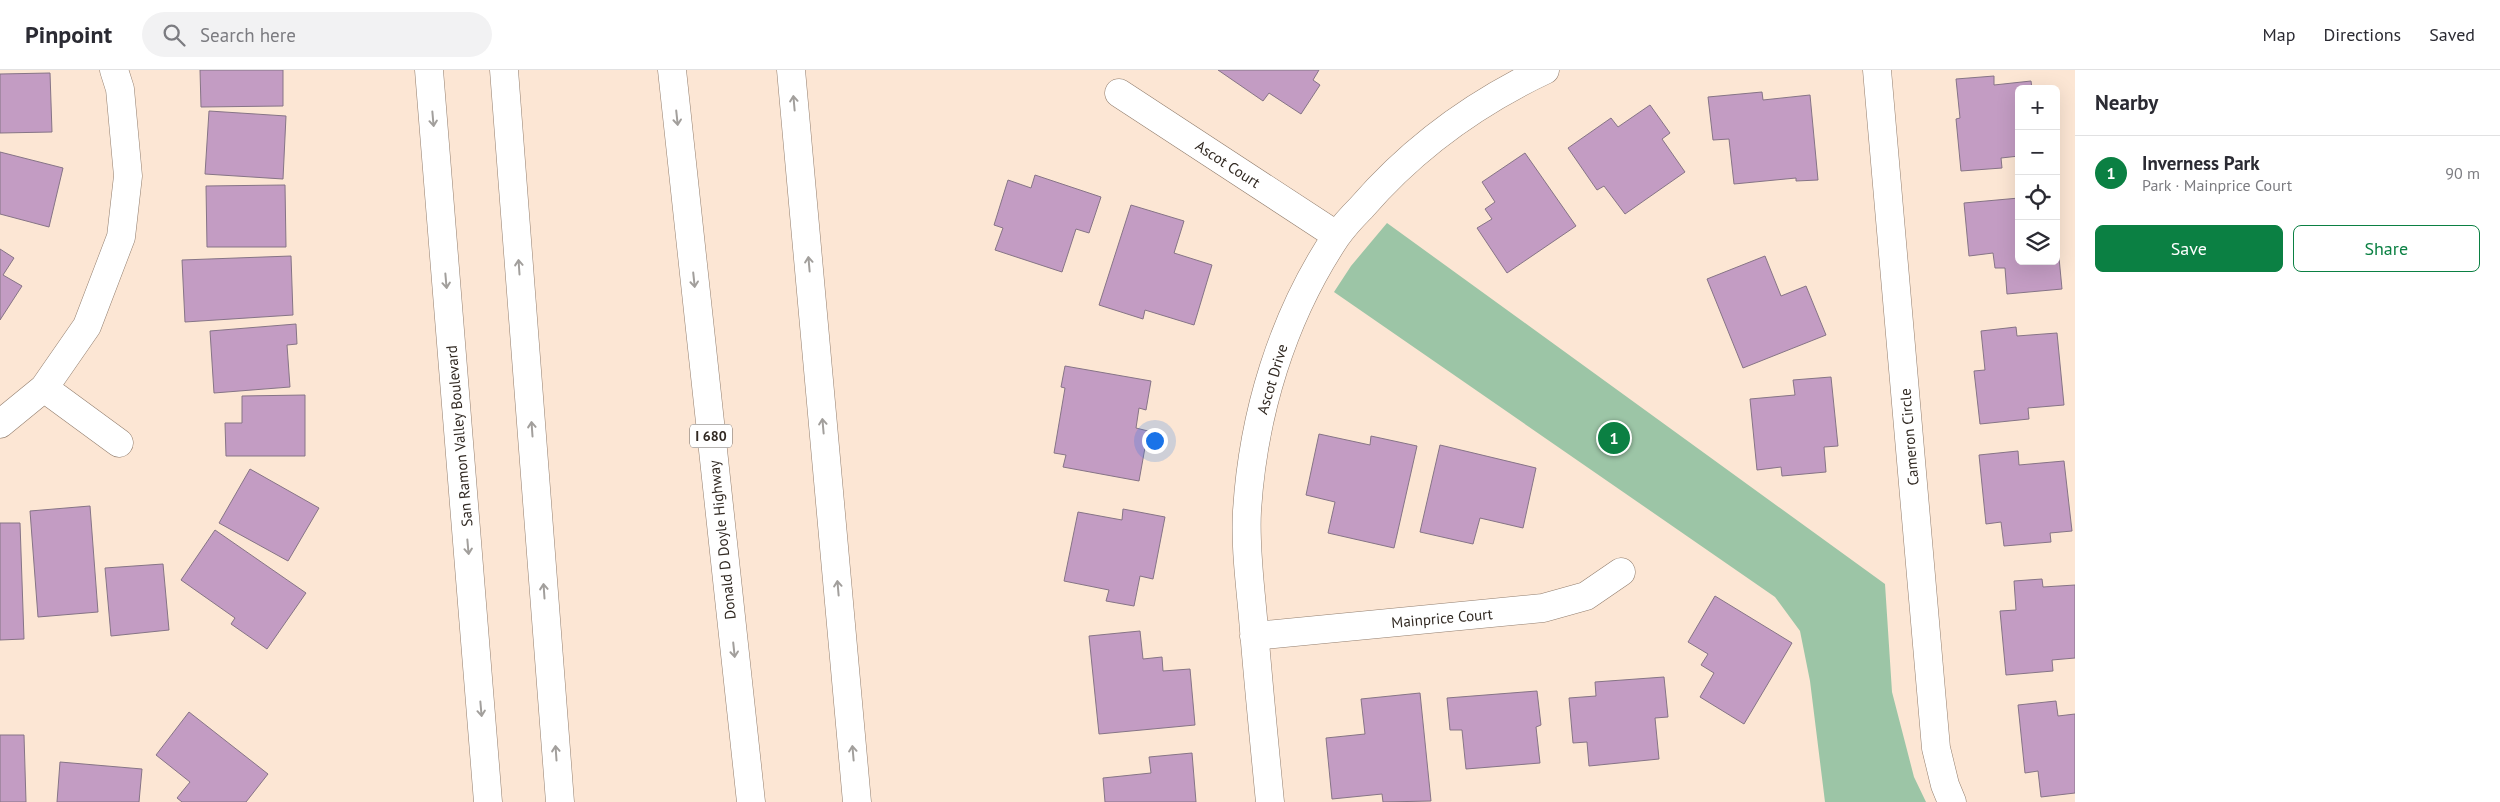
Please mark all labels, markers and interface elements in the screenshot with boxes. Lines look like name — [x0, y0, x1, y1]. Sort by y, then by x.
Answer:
search box — [142, 12, 492, 57]
text: Pinpoint — [25, 19, 112, 50]
icon: search — [160, 21, 188, 49]
text: Search here — [200, 23, 296, 47]
text: Map — [2263, 23, 2295, 46]
text: Directions — [2323, 23, 2401, 46]
text: Saved — [2429, 23, 2475, 46]
map controls — [2015, 85, 2060, 265]
button: + — [2015, 85, 2060, 130]
text: Nearby — [2095, 89, 2158, 116]
one-way arrow — [789, 95, 799, 111]
one-way arrow — [428, 110, 438, 126]
one-way arrow — [672, 110, 682, 126]
button: − — [2015, 130, 2060, 175]
street label: Ascot Court — [1192, 136, 1264, 192]
text: Inverness Park — [2142, 151, 2260, 175]
text: 1 — [2106, 163, 2116, 183]
text: 90 m — [2445, 163, 2480, 183]
button: locate — [2015, 175, 2060, 220]
text: Park · Mainprice Court — [2142, 175, 2292, 195]
button: layers — [2015, 220, 2060, 265]
button: Save — [2095, 225, 2283, 272]
button: Share — [2293, 225, 2480, 272]
one-way arrow — [804, 257, 814, 273]
one-way arrow — [515, 260, 524, 276]
one-way arrow — [441, 272, 451, 288]
one-way arrow — [689, 272, 699, 288]
street label: Ascot Drive — [1252, 342, 1292, 416]
street label: San Ramon Valley Boulevard — [442, 345, 476, 527]
street label: Cameron Circle — [1895, 388, 1923, 486]
one-way arrow — [819, 419, 828, 435]
pin: 1 — [1598, 419, 1630, 457]
one-way arrow — [527, 422, 536, 438]
road number: I 680 — [690, 424, 732, 448]
your location — [1142, 428, 1168, 454]
street label: Donald D Doyle Highway — [704, 459, 740, 621]
one-way arrow — [463, 539, 472, 555]
one-way arrow — [833, 580, 843, 596]
one-way arrow — [539, 584, 549, 600]
street label: Mainprice Court — [1391, 604, 1493, 632]
one-way arrow — [729, 642, 739, 658]
one-way arrow — [476, 701, 486, 717]
one-way arrow — [552, 746, 561, 762]
one-way arrow — [848, 746, 858, 762]

